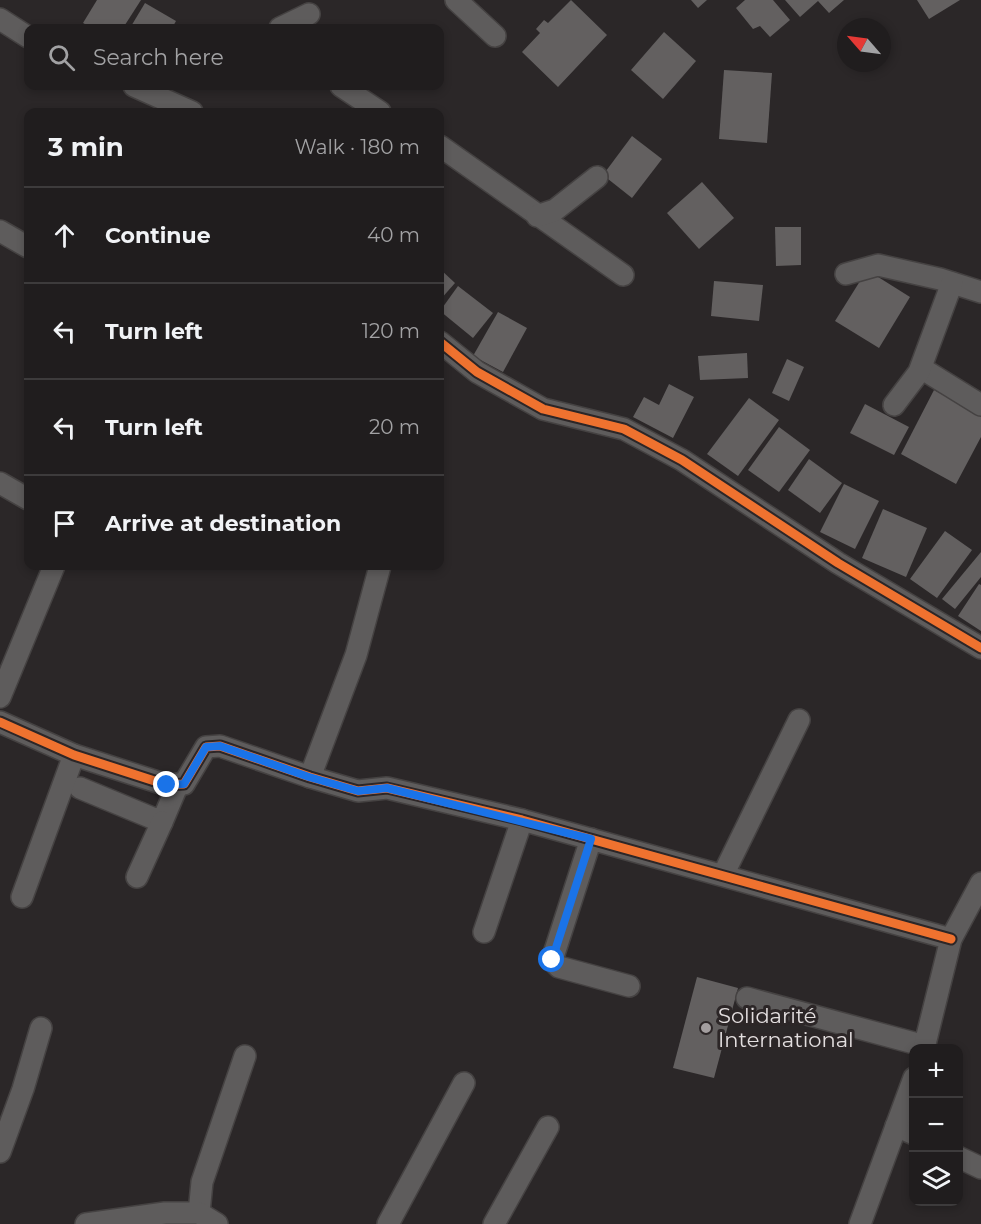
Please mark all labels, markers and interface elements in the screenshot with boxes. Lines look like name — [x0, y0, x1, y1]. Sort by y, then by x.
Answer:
north arrow — [837, 18, 891, 72]
search box — [24, 24, 444, 90]
icon: search — [45, 41, 78, 74]
text: Search here — [93, 44, 224, 71]
text: 3 min — [48, 131, 124, 163]
text: Walk · 180 m — [295, 135, 420, 159]
icon: ahead — [48, 219, 81, 252]
text: Continue — [105, 222, 211, 249]
text: 40 m — [367, 223, 420, 247]
icon: left — [48, 315, 81, 348]
text: Turn left — [105, 318, 203, 345]
text: 120 m — [362, 319, 420, 343]
icon: left — [48, 411, 81, 444]
text: Turn left — [105, 414, 203, 441]
text: 20 m — [369, 415, 420, 439]
icon: arrive — [48, 507, 81, 540]
text: Arrive at destination — [105, 510, 341, 537]
route end — [153, 771, 179, 797]
route start — [538, 946, 564, 972]
place label: Solidarité International — [718, 1003, 854, 1052]
marker: Solidarité International — [699, 1021, 713, 1035]
map controls — [909, 1044, 963, 1206]
button: + — [909, 1044, 963, 1098]
button: − — [909, 1098, 963, 1152]
button: layers — [909, 1152, 963, 1206]

